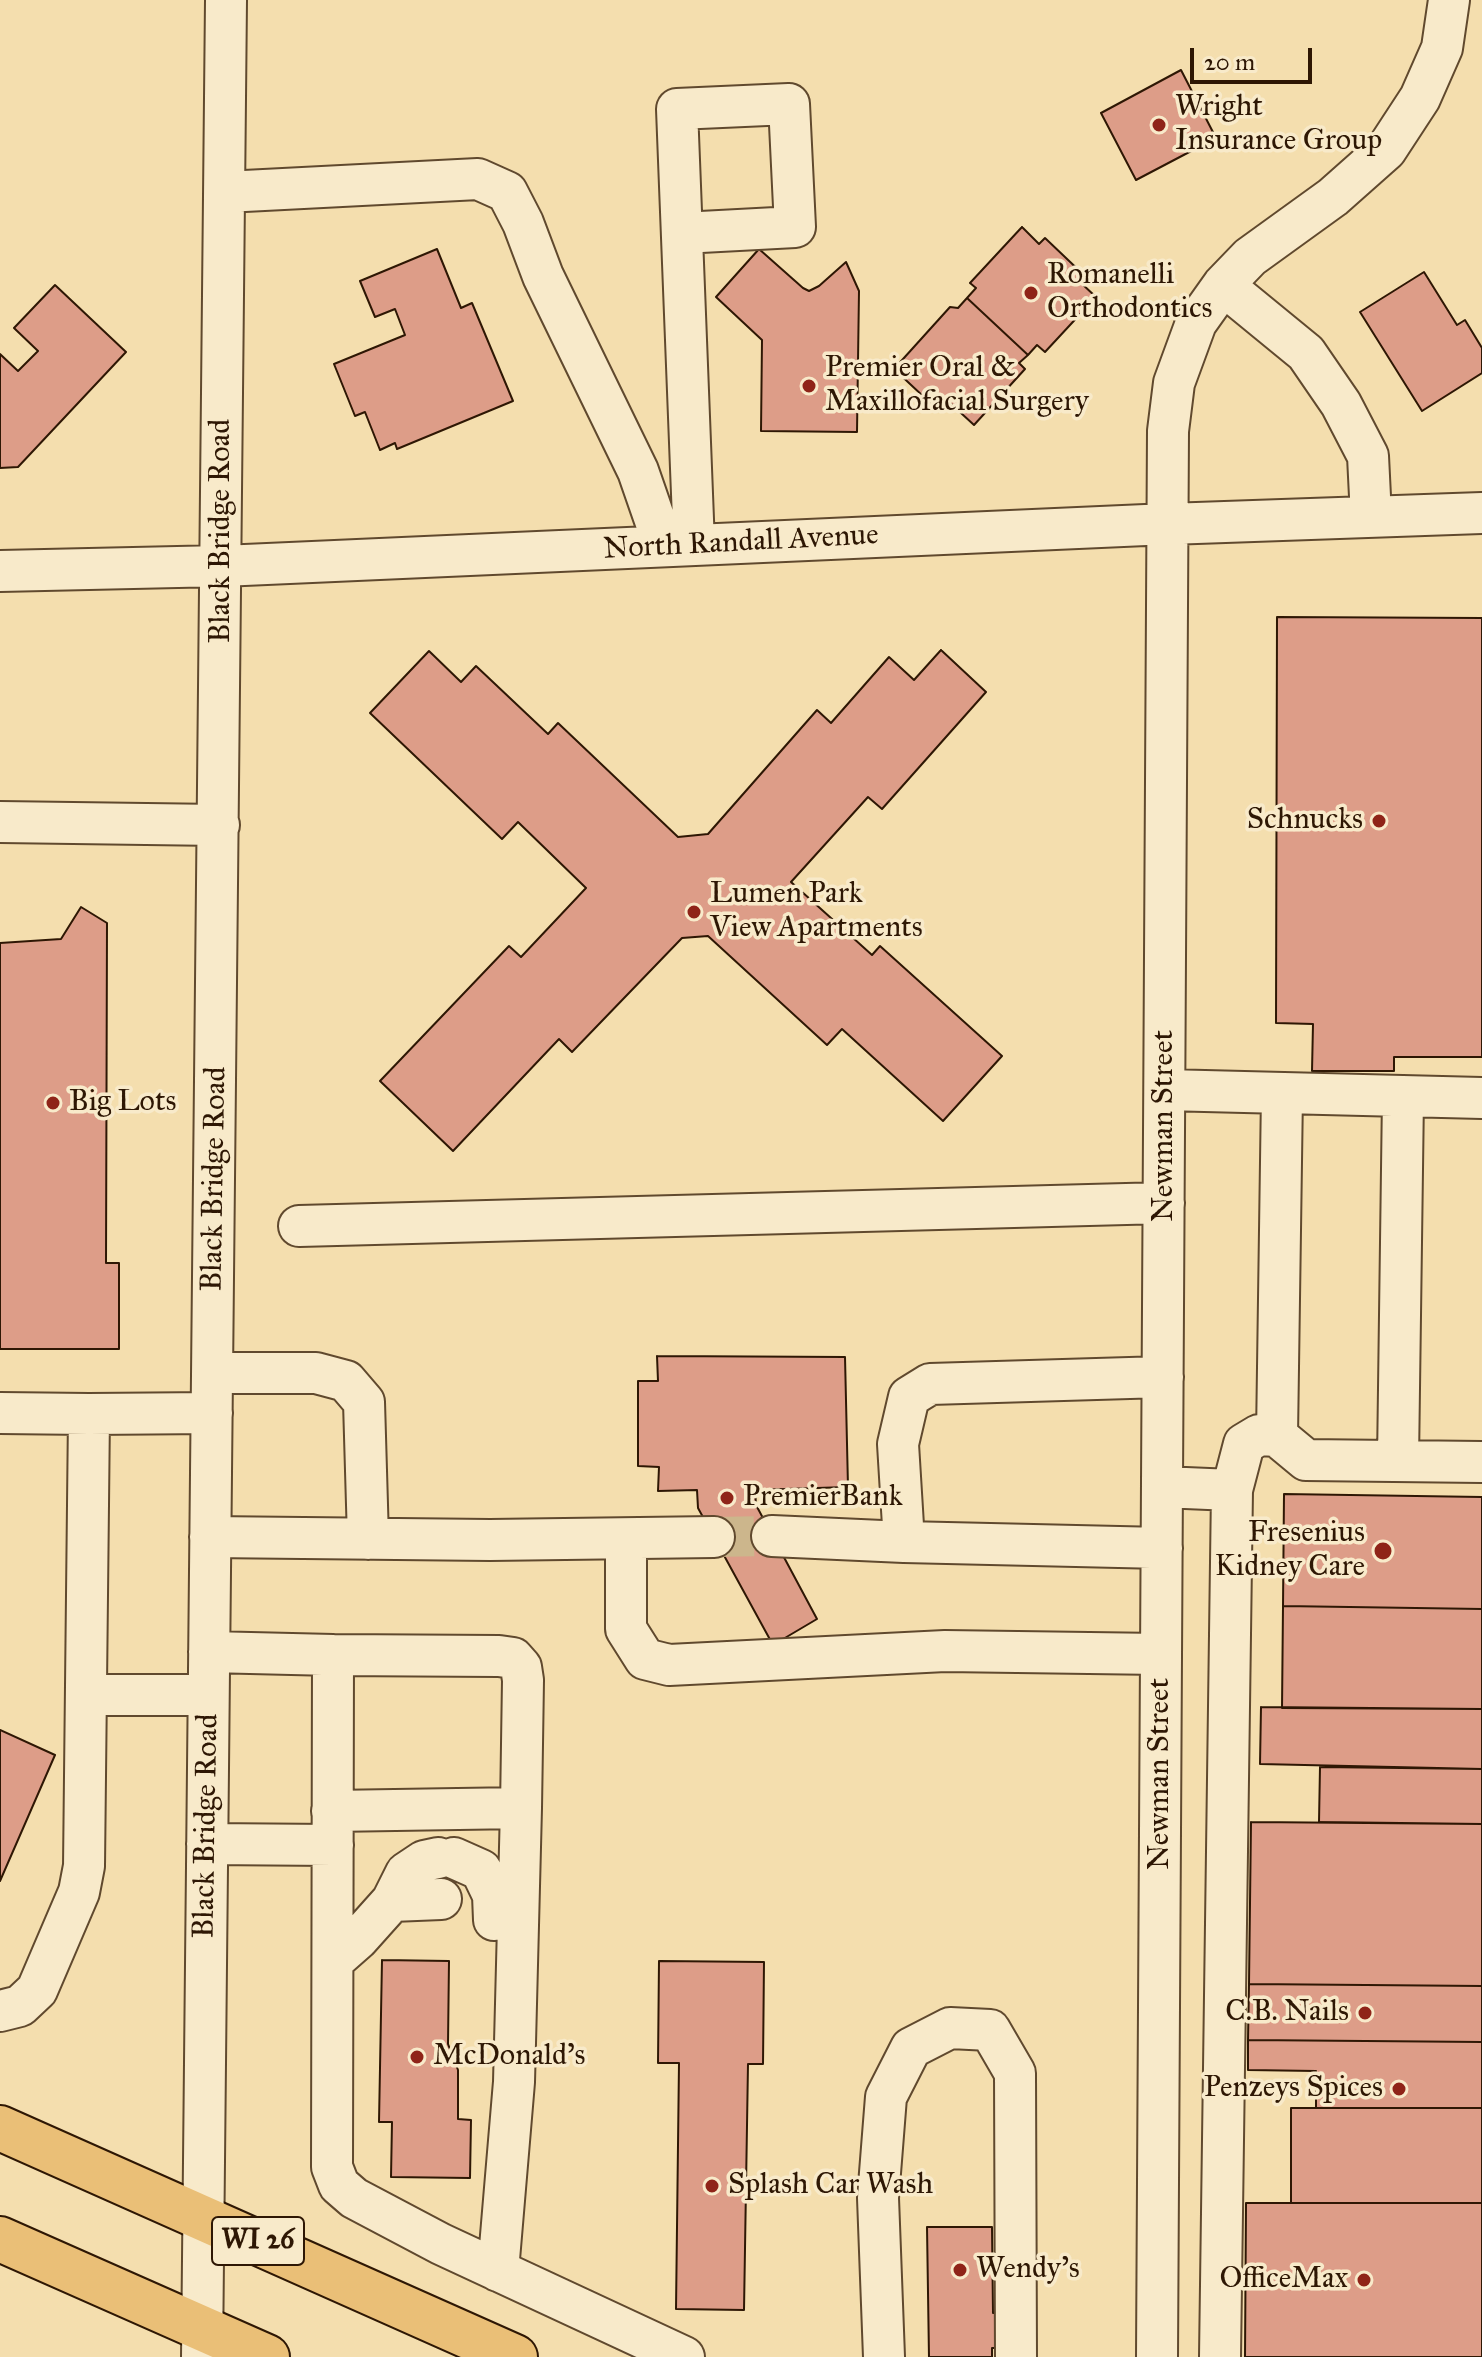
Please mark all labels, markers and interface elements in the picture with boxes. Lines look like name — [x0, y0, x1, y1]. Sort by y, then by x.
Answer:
scale bar — [1194, 32, 1316, 82]
text: 20 m — [1204, 47, 1255, 77]
place label: Wright Insurance Group — [1175, 90, 1382, 160]
marker: Wright Insurance Group — [1150, 116, 1168, 134]
place label: Romanelli Orthodontics — [1047, 258, 1212, 328]
marker: Romanelli Orthodontics — [1022, 284, 1040, 302]
place label: Premier Oral & Maxillofacial Surgery — [825, 351, 1089, 422]
marker: Premier Oral & Maxillofacial Surgery — [800, 377, 818, 395]
street label: Black Bridge Road — [204, 419, 240, 643]
street label: North Randall Avenue — [602, 518, 880, 568]
place label: Schnucks — [1247, 803, 1363, 839]
marker: Schnucks — [1370, 812, 1388, 830]
place label: Lumen Park View Apartments — [710, 877, 923, 948]
marker: Lumen Park View Apartments — [685, 903, 703, 921]
street label: Newman Street — [1147, 1030, 1183, 1222]
street label: Black Bridge Road — [195, 1066, 235, 1292]
place label: Big Lots — [69, 1085, 176, 1121]
marker: Big Lots — [44, 1094, 62, 1112]
place label: PremierBank — [743, 1480, 903, 1516]
marker: PremierBank — [718, 1489, 736, 1507]
place label: Fresenius Kidney Care — [1215, 1516, 1365, 1586]
marker: Fresenius Kidney Care — [1372, 1540, 1394, 1562]
street label: Newman Street — [1143, 1678, 1179, 1870]
street label: Black Bridge Road — [187, 1713, 227, 1939]
place label: C.B. Nails — [1225, 1995, 1349, 2031]
marker: C.B. Nails — [1356, 2004, 1374, 2022]
place label: McDonald's — [433, 2039, 585, 2075]
marker: McDonald's — [408, 2048, 426, 2066]
place label: Penzeys Spices — [1204, 2071, 1383, 2107]
marker: Penzeys Spices — [1390, 2080, 1408, 2098]
place label: Splash Car Wash — [728, 2168, 933, 2204]
marker: Splash Car Wash — [703, 2177, 721, 2195]
road number: WI 26 — [212, 2217, 304, 2265]
place label: Wendy's — [976, 2252, 1080, 2288]
marker: Wendy's — [951, 2261, 969, 2279]
place label: OfficeMax — [1219, 2262, 1348, 2298]
marker: OfficeMax — [1355, 2271, 1373, 2289]

